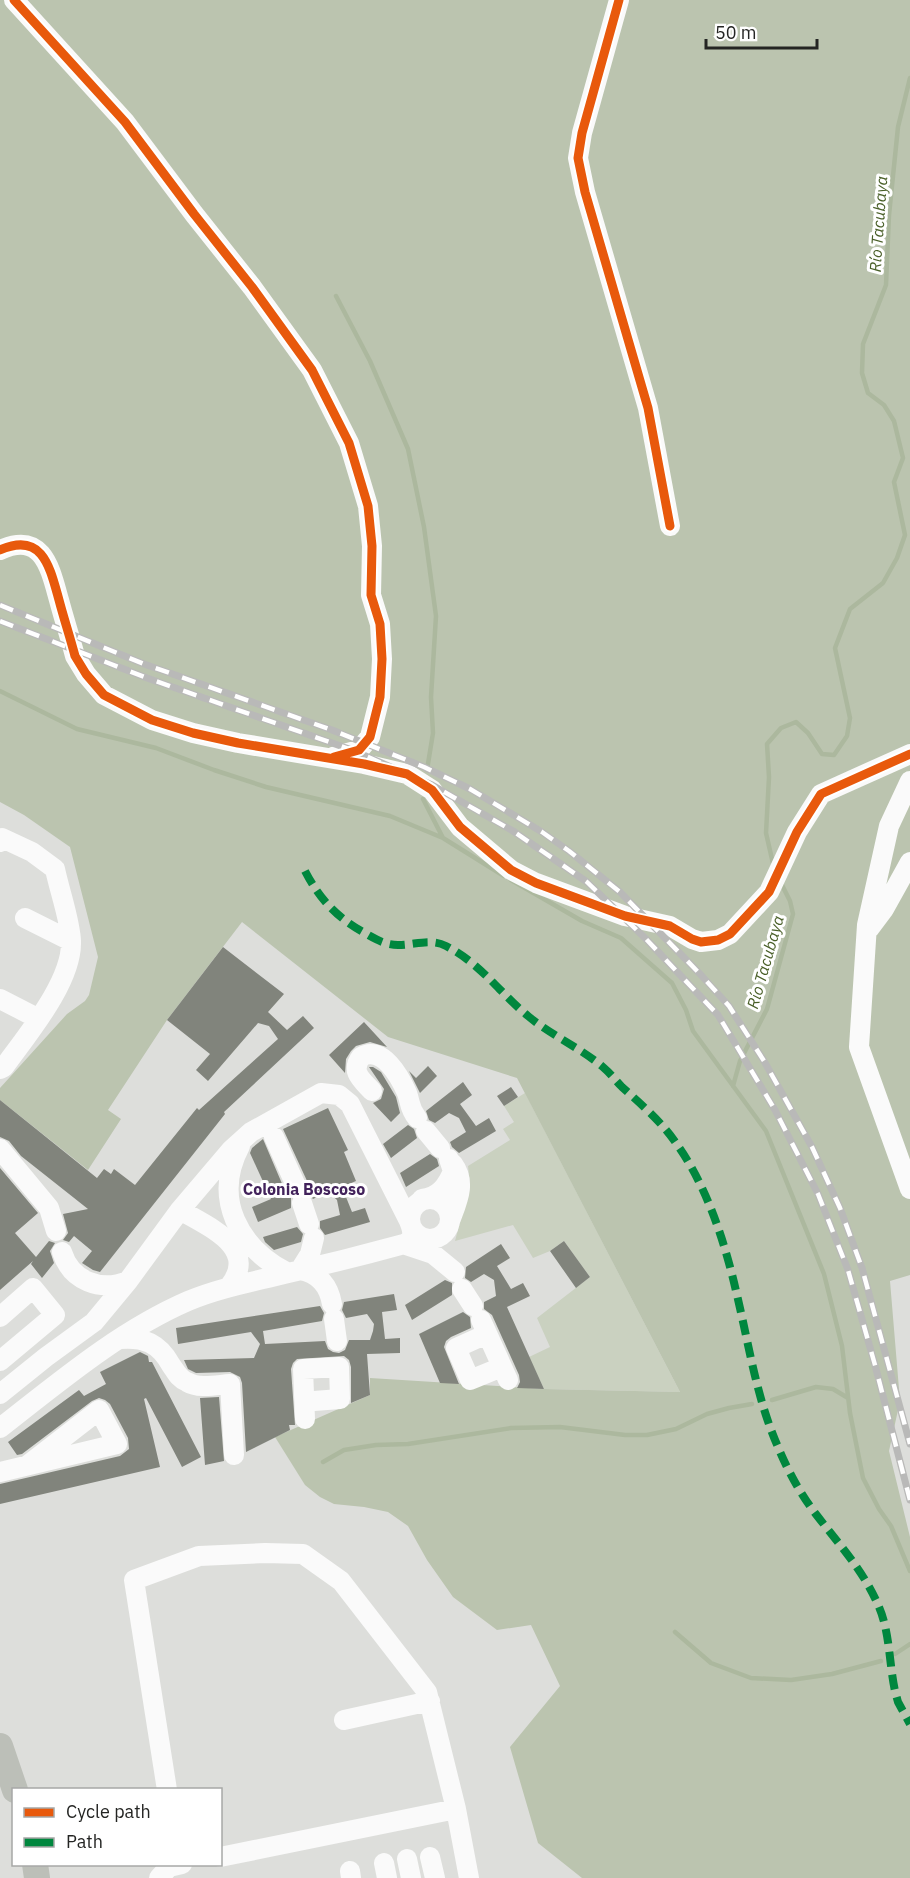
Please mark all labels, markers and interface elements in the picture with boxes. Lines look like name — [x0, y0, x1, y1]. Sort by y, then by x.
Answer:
scale bar — [706, 12, 817, 50]
text: 50 m — [715, 21, 757, 44]
water label: Río Tacubaya — [865, 175, 891, 273]
water label: Río Tacubaya — [742, 913, 788, 1011]
district label: Colonia Boscoso — [243, 1179, 365, 1199]
legend — [12, 1788, 222, 1866]
text: Cycle path — [66, 1800, 151, 1823]
text: Path — [66, 1830, 103, 1853]

